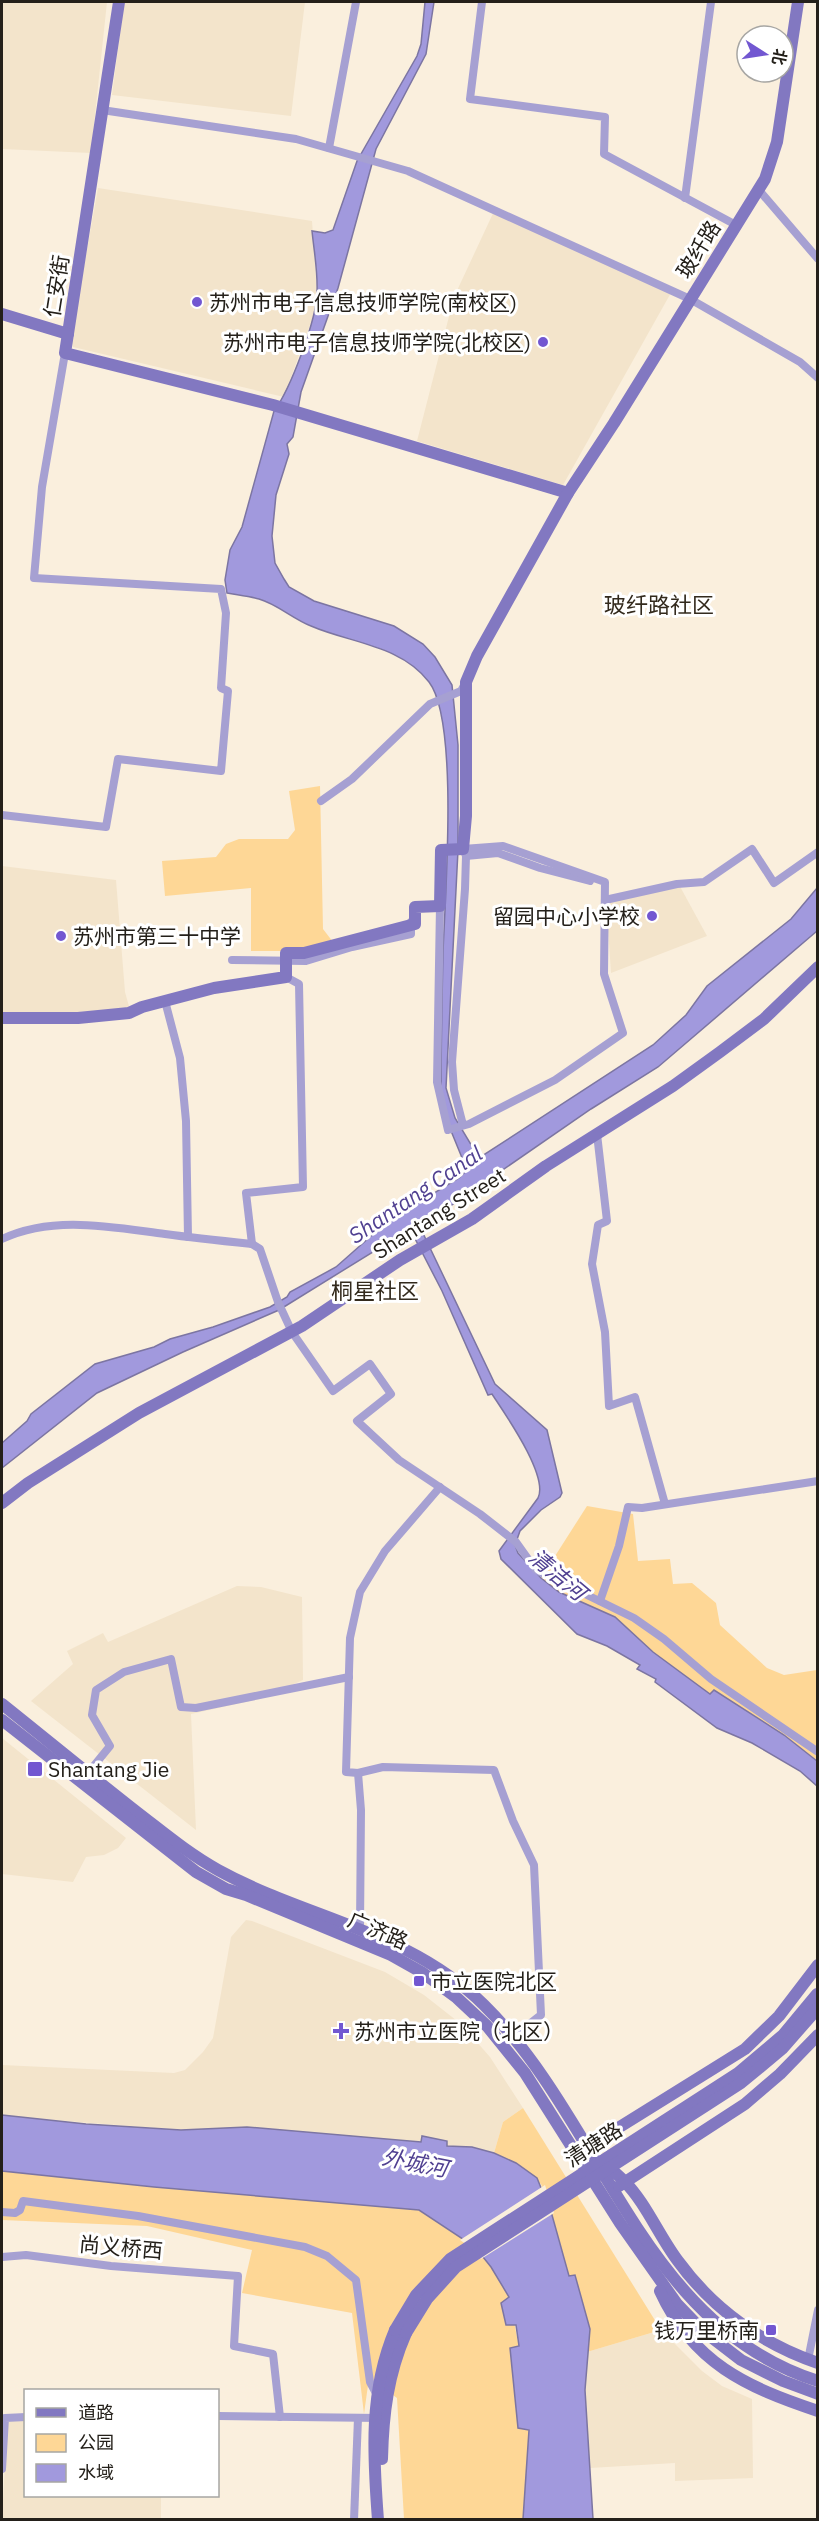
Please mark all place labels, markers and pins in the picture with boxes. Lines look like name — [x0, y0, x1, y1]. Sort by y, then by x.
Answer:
place label: 苏州市电子信息技师学院(南校区) — [209, 288, 517, 316]
marker: 苏州市电子信息技师学院(南校区) — [190, 295, 204, 309]
place label: 苏州市电子信息技师学院(北校区) — [223, 328, 531, 356]
marker: 苏州市电子信息技师学院(北校区) — [536, 335, 550, 349]
place label: 留园中心小学校 — [493, 902, 640, 930]
marker: 留园中心小学校 — [645, 909, 659, 923]
place label: 苏州市第三十中学 — [73, 922, 241, 950]
marker: 苏州市第三十中学 — [54, 929, 68, 943]
place label: Shantang Jie — [48, 1755, 169, 1783]
marker: Shantang Jie — [26, 1760, 44, 1778]
place label: 市立医院北区 — [431, 1967, 557, 1995]
marker: 市立医院北区 — [412, 1974, 426, 1988]
place label: 苏州市立医院（北区） — [354, 2017, 564, 2045]
marker: 苏州市立医院（北区） — [332, 2022, 350, 2040]
place label: 钱万里桥南 — [654, 2316, 759, 2344]
marker: 钱万里桥南 — [764, 2323, 778, 2337]

